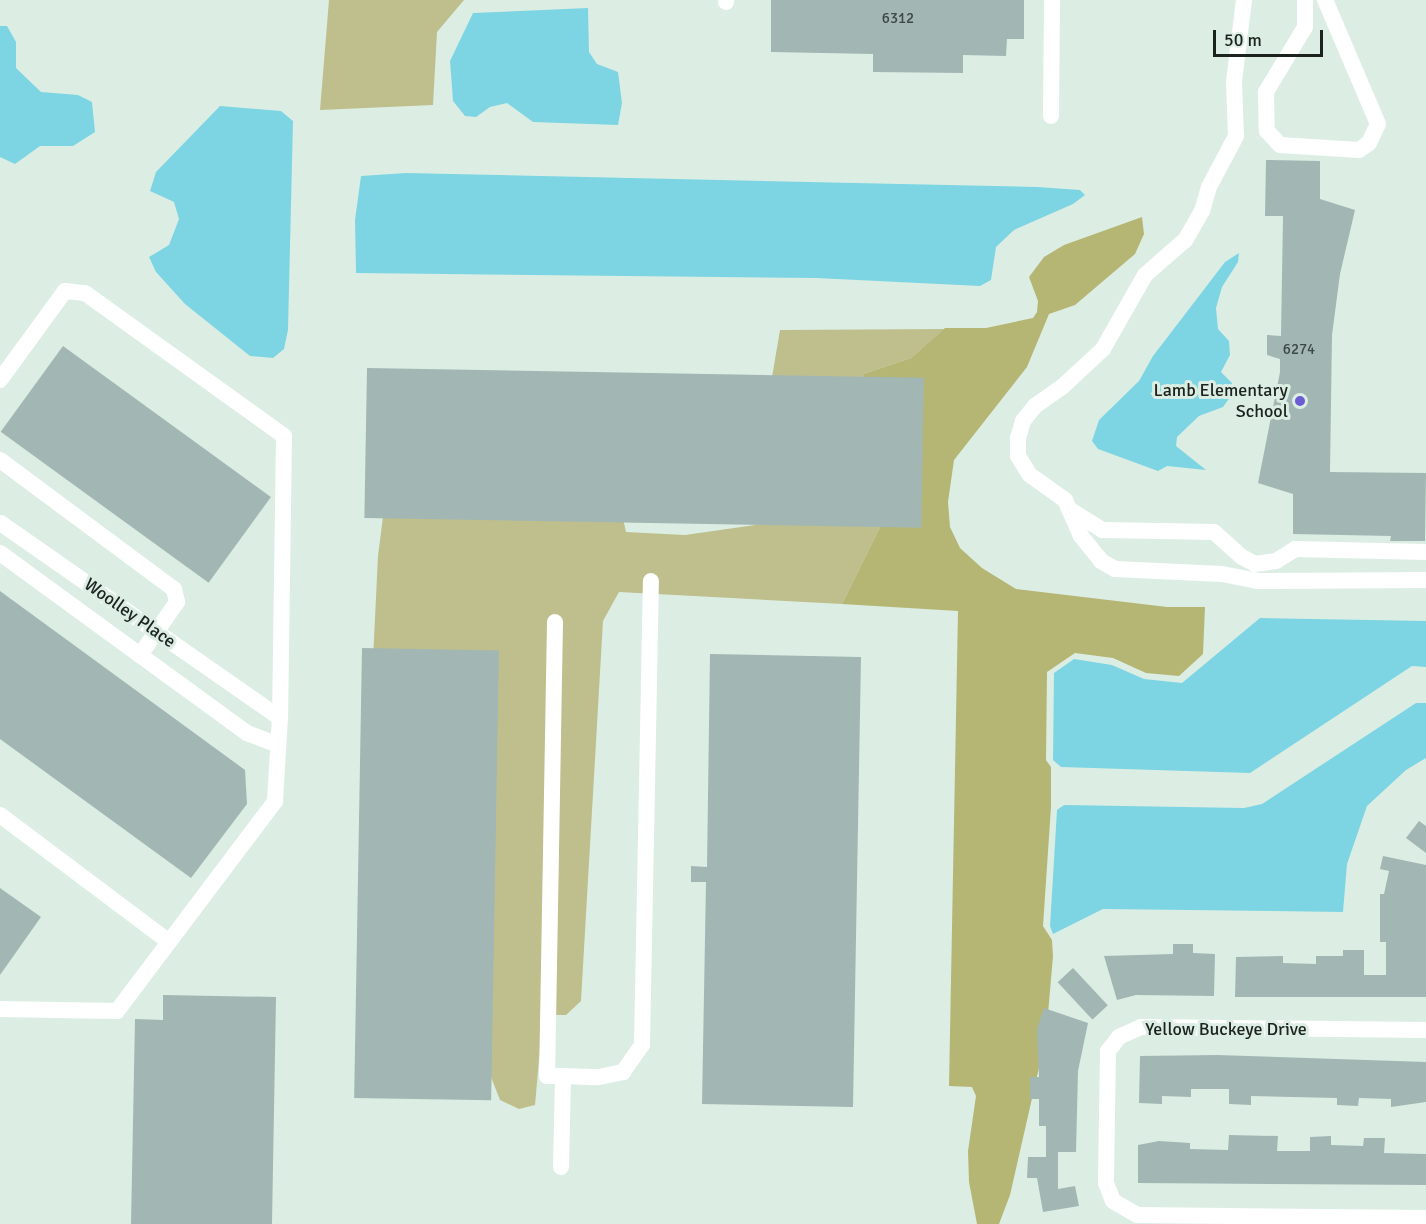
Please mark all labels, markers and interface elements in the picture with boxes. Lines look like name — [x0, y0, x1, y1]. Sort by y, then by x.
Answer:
house number: 6312 — [882, 10, 914, 28]
scale bar — [1216, 18, 1326, 56]
text: 50 m — [1224, 29, 1262, 51]
house number: 6274 — [1283, 341, 1315, 359]
place label: Lamb Elementary School — [1153, 380, 1288, 422]
marker: Lamb Elementary School — [1293, 394, 1307, 408]
street label: Woolley Place — [80, 574, 180, 652]
street label: Yellow Buckeye Drive — [1145, 1018, 1307, 1040]

